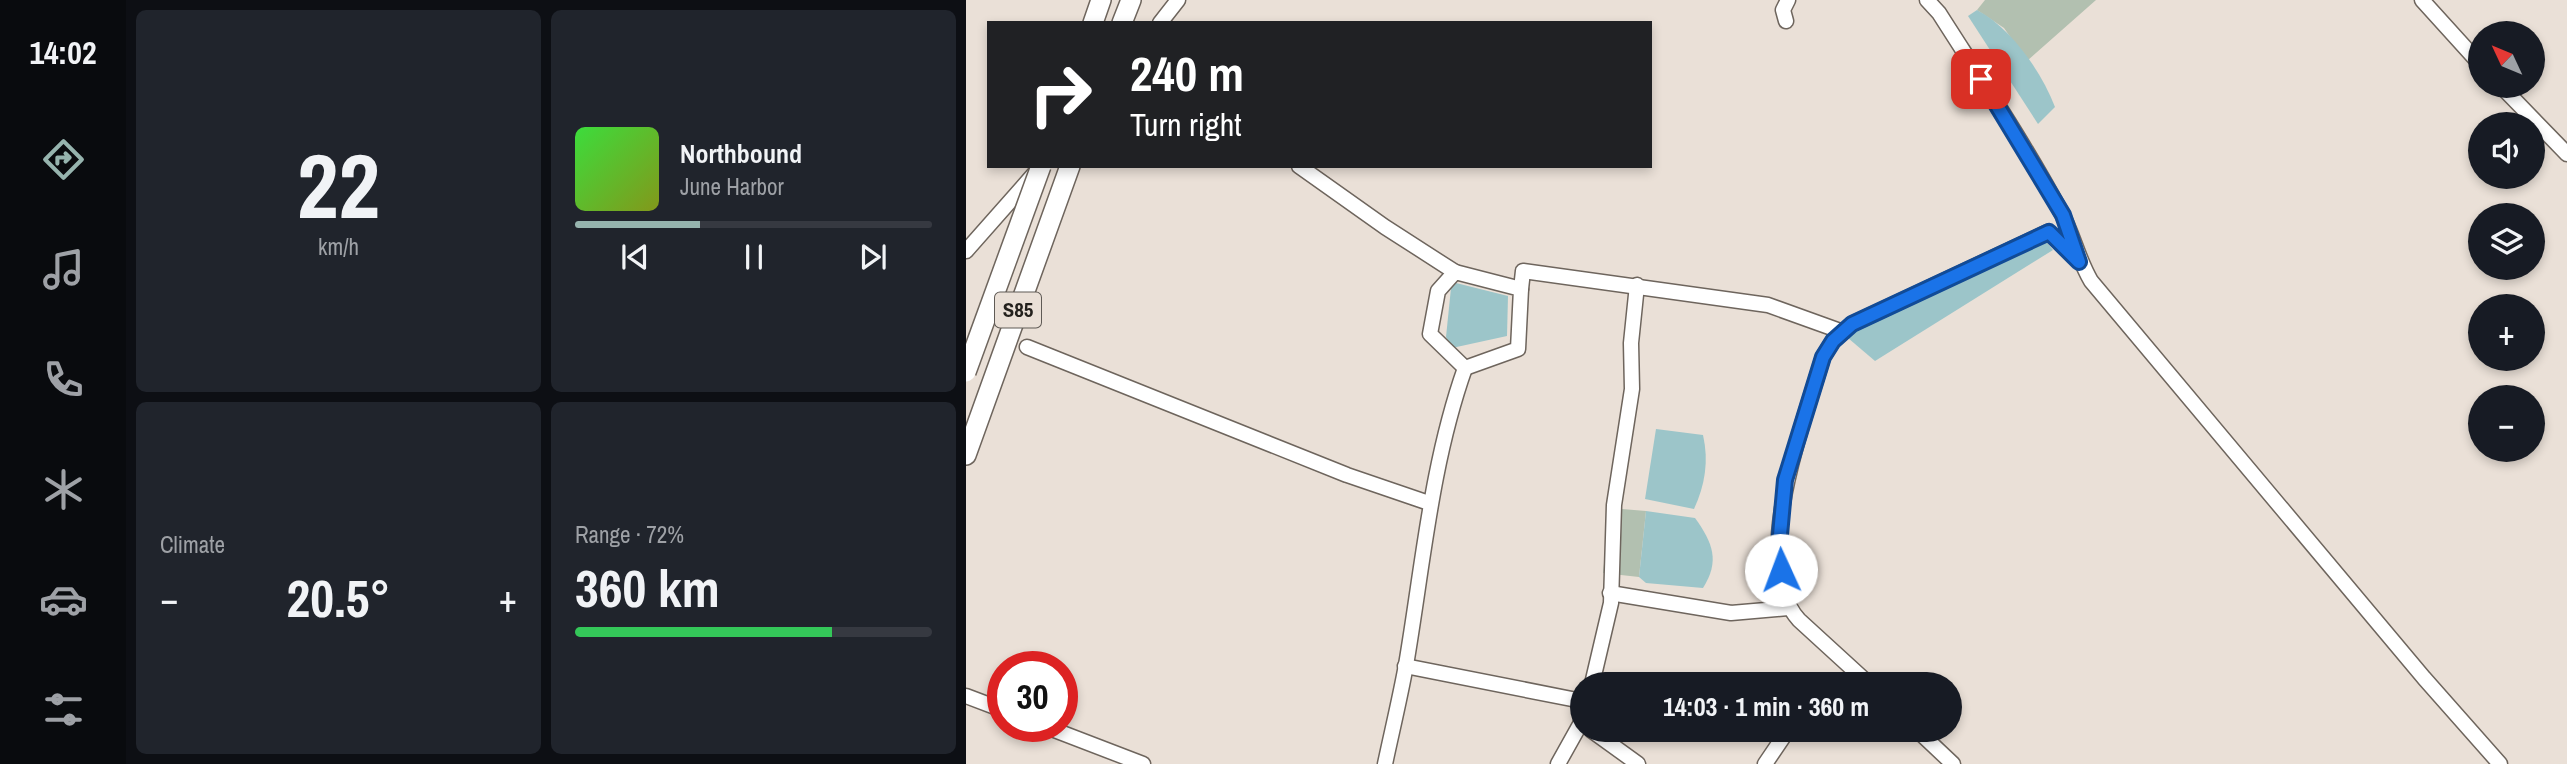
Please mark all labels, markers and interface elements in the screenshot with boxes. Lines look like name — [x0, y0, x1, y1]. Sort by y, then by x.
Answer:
north arrow — [2468, 21, 2544, 98]
map controls — [2468, 21, 2545, 462]
text: 14:02 — [29, 31, 97, 74]
text: 240 m — [1130, 40, 1244, 106]
icon: right — [1015, 49, 1106, 140]
pin — [1951, 49, 2011, 109]
icon: arrive — [1962, 60, 2000, 98]
text: Turn right — [1130, 103, 1242, 146]
button: sound — [2468, 112, 2545, 189]
text: 22 — [297, 124, 380, 246]
icon: directions — [39, 135, 88, 184]
text: Northbound — [680, 136, 802, 171]
text: June Harbor — [680, 171, 784, 202]
button: layers — [2468, 203, 2545, 280]
text: km/h — [318, 231, 359, 262]
icon: previous — [616, 238, 654, 276]
icon: pause — [735, 238, 773, 276]
icon: next — [854, 238, 892, 276]
icon: music — [39, 245, 88, 294]
road number: S85 — [995, 292, 1041, 328]
button: + — [2468, 294, 2545, 371]
icon: phone — [39, 355, 88, 404]
button: − — [2468, 385, 2545, 462]
icon: climate — [39, 465, 88, 514]
text: Range · 72% — [575, 519, 684, 550]
text: Climate — [160, 529, 225, 560]
position arrow — [1744, 533, 1818, 607]
text: 360 km — [575, 553, 720, 623]
text: 20.5° — [287, 563, 390, 633]
text: − — [160, 573, 178, 624]
text: + — [499, 573, 517, 624]
icon: car — [39, 575, 88, 624]
speed limit sign: 30 — [987, 651, 1078, 742]
icon: filters — [39, 685, 88, 734]
text: 14:03 · 1 min · 360 m — [1663, 689, 1869, 724]

